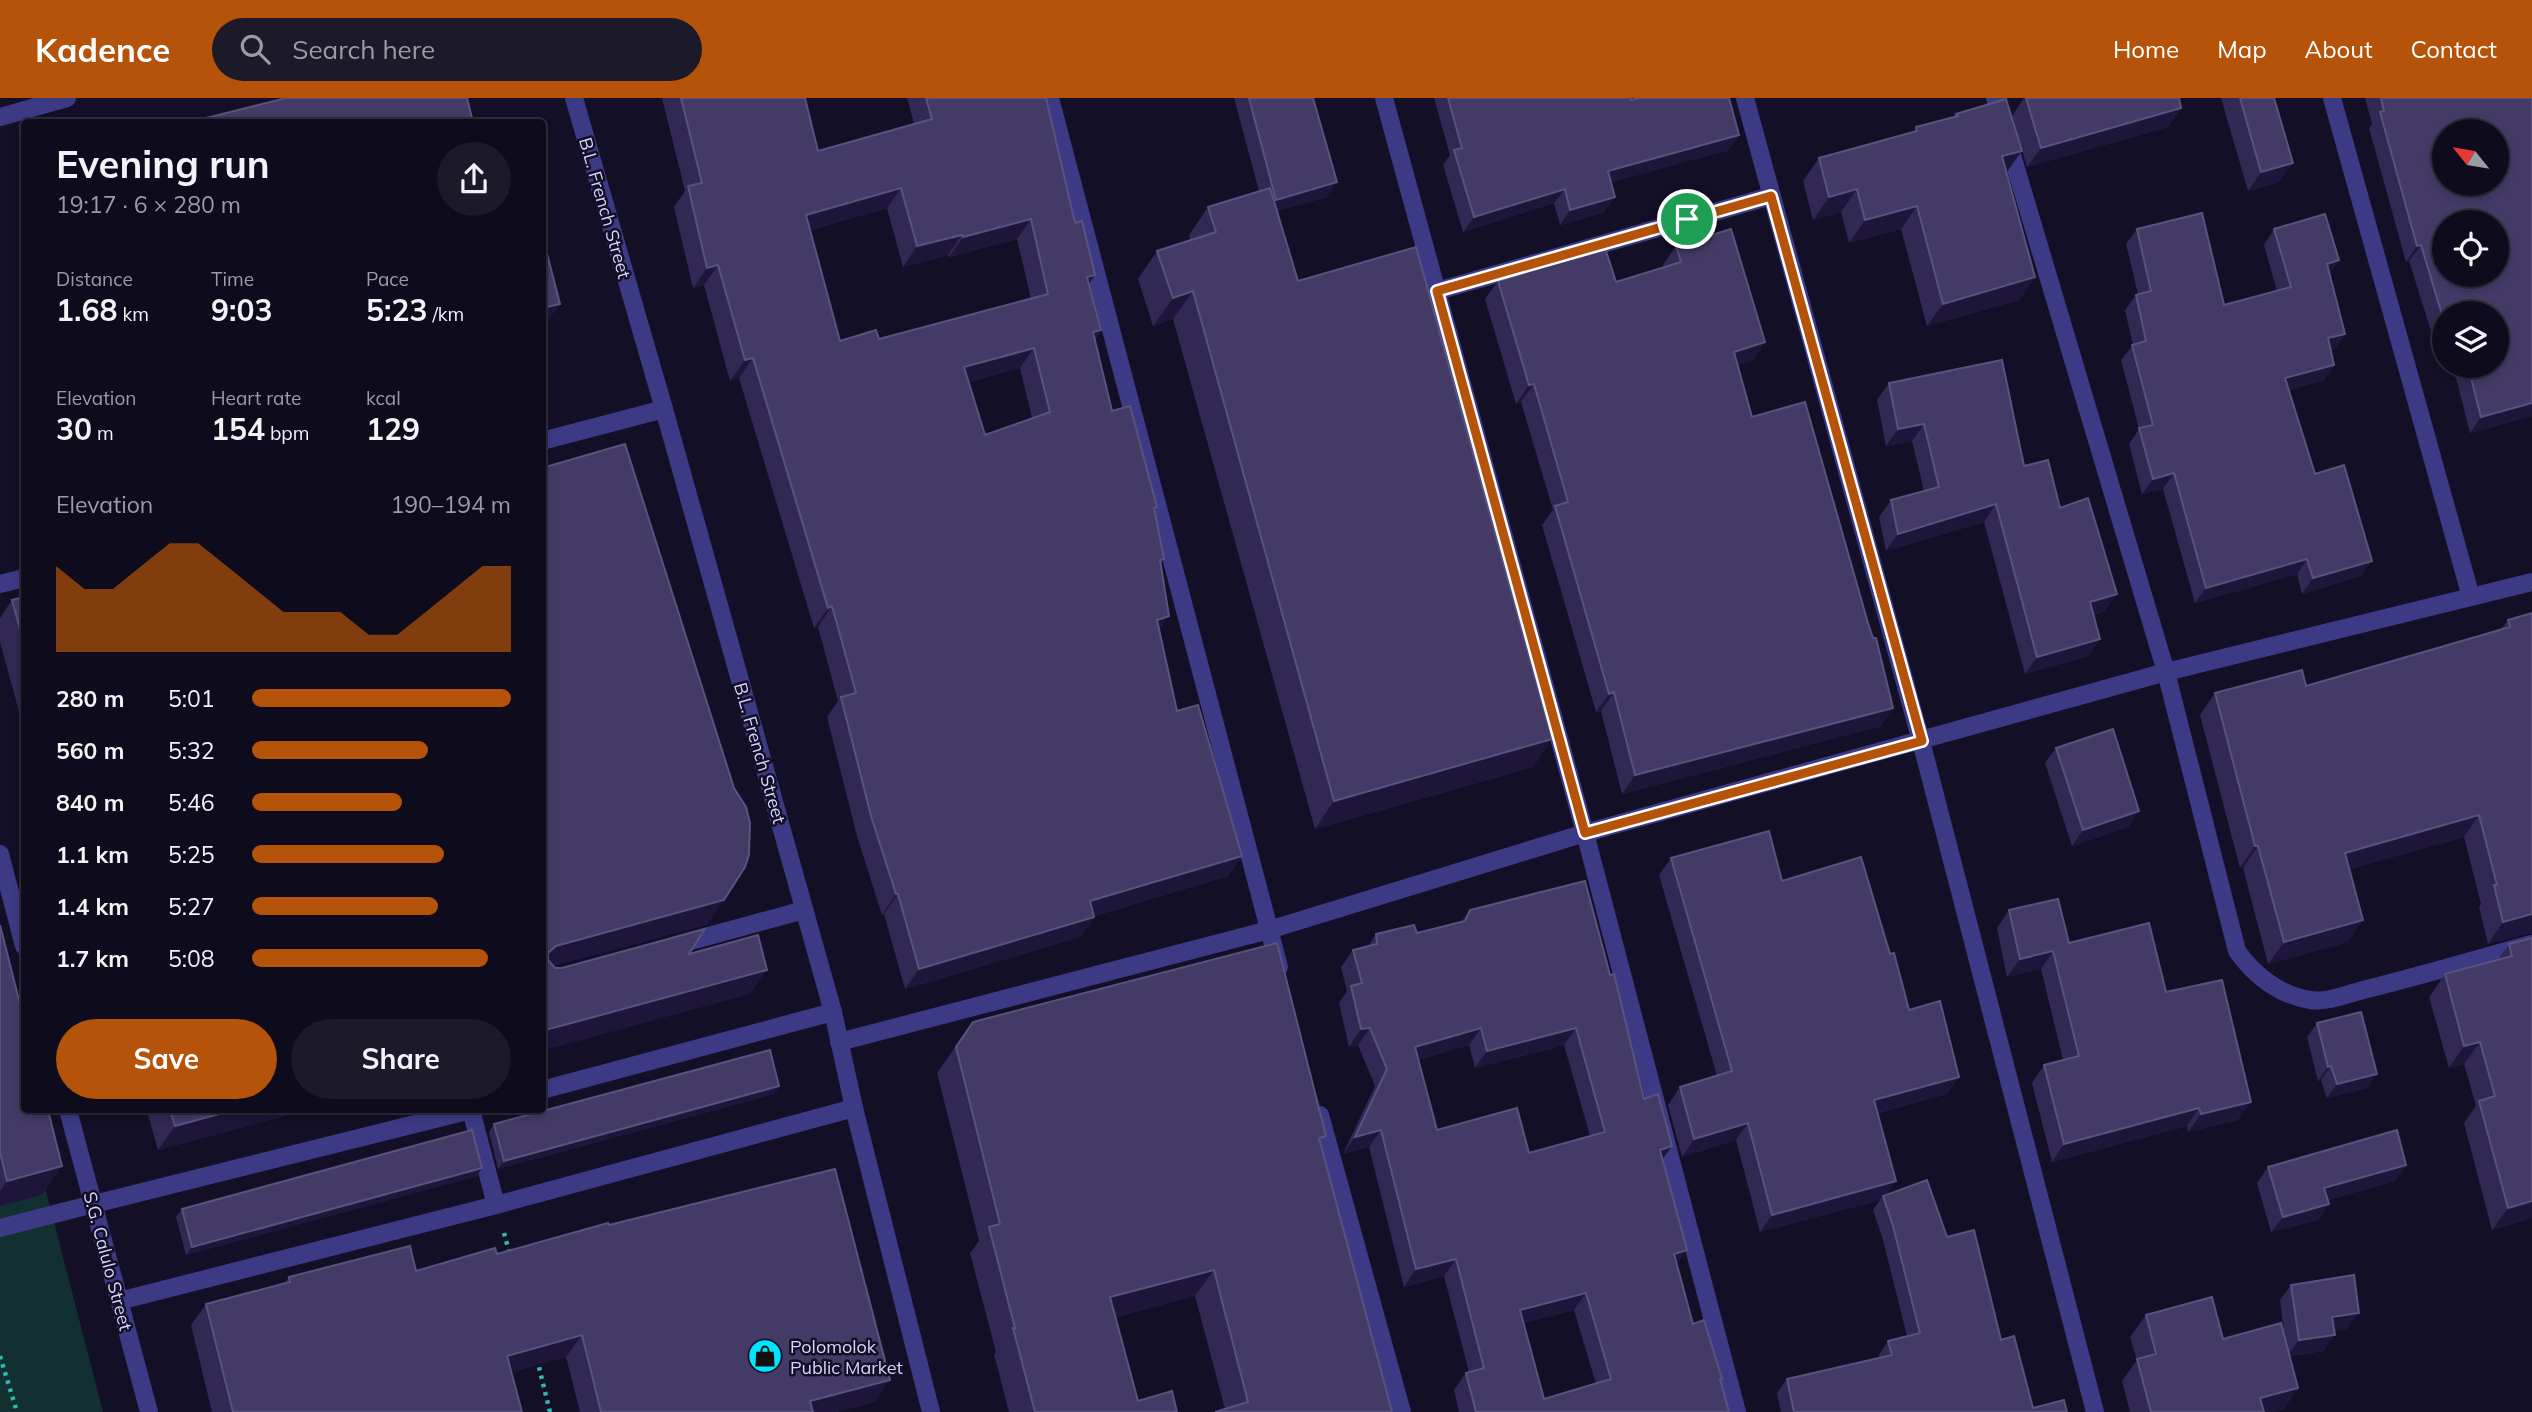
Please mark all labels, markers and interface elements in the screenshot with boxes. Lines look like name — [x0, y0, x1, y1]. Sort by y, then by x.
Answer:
search box — [212, 18, 702, 81]
text: Kadence — [35, 29, 170, 70]
icon: search — [236, 30, 274, 68]
text: Search here — [292, 33, 435, 66]
text: Home — [2113, 34, 2179, 64]
text: Map — [2217, 34, 2267, 64]
text: About — [2305, 34, 2373, 64]
text: Contact — [2411, 34, 2497, 64]
north arrow — [2432, 119, 2510, 196]
map controls — [2432, 119, 2509, 378]
street label: B.L. French Street — [574, 135, 636, 281]
text: Evening run — [56, 140, 270, 188]
button: share — [437, 142, 511, 216]
pin — [1657, 189, 1717, 249]
text: 19:17 · 6 × 280 m — [56, 190, 241, 219]
icon: arrive — [1668, 200, 1706, 238]
button: locate — [2432, 210, 2509, 287]
text: Distance — [56, 267, 133, 291]
text: Time — [211, 267, 254, 291]
text: Pace — [366, 267, 409, 291]
text: 1.68 — [56, 291, 117, 329]
text: 9:03 — [211, 291, 272, 329]
text: 5:23 — [366, 291, 427, 329]
button: layers — [2432, 301, 2509, 378]
text: km — [117, 302, 149, 326]
text: /km — [427, 302, 464, 326]
text: Elevation — [56, 386, 136, 410]
text: Heart rate — [211, 386, 301, 410]
text: kcal — [366, 386, 401, 410]
text: 30 — [56, 410, 92, 448]
text: 154 — [211, 410, 265, 448]
text: 129 — [366, 410, 420, 448]
text: m — [92, 421, 114, 445]
text: bpm — [265, 421, 309, 445]
text: Elevation — [56, 490, 153, 519]
text: 190–194 m — [390, 490, 511, 519]
street label: B.L. French Street — [729, 680, 791, 826]
text: 280 m — [56, 684, 124, 713]
text: 5:01 — [168, 684, 215, 713]
text: 560 m — [56, 736, 124, 765]
text: 5:32 — [168, 736, 215, 765]
text: 840 m — [56, 788, 124, 817]
text: 5:46 — [168, 788, 215, 817]
text: 1.1 km — [56, 840, 129, 869]
text: 5:25 — [168, 840, 215, 869]
text: 1.4 km — [56, 892, 129, 921]
text: 5:27 — [168, 892, 215, 921]
text: 1.7 km — [56, 944, 129, 973]
text: 5:08 — [168, 944, 215, 973]
button: Save — [56, 1019, 277, 1099]
button: Share — [291, 1019, 511, 1099]
street label: S.G. Calulo Street — [78, 1189, 138, 1333]
place label: Polomolok Public Market — [790, 1335, 903, 1379]
shop icon: Polomolok Public Market — [746, 1337, 784, 1375]

